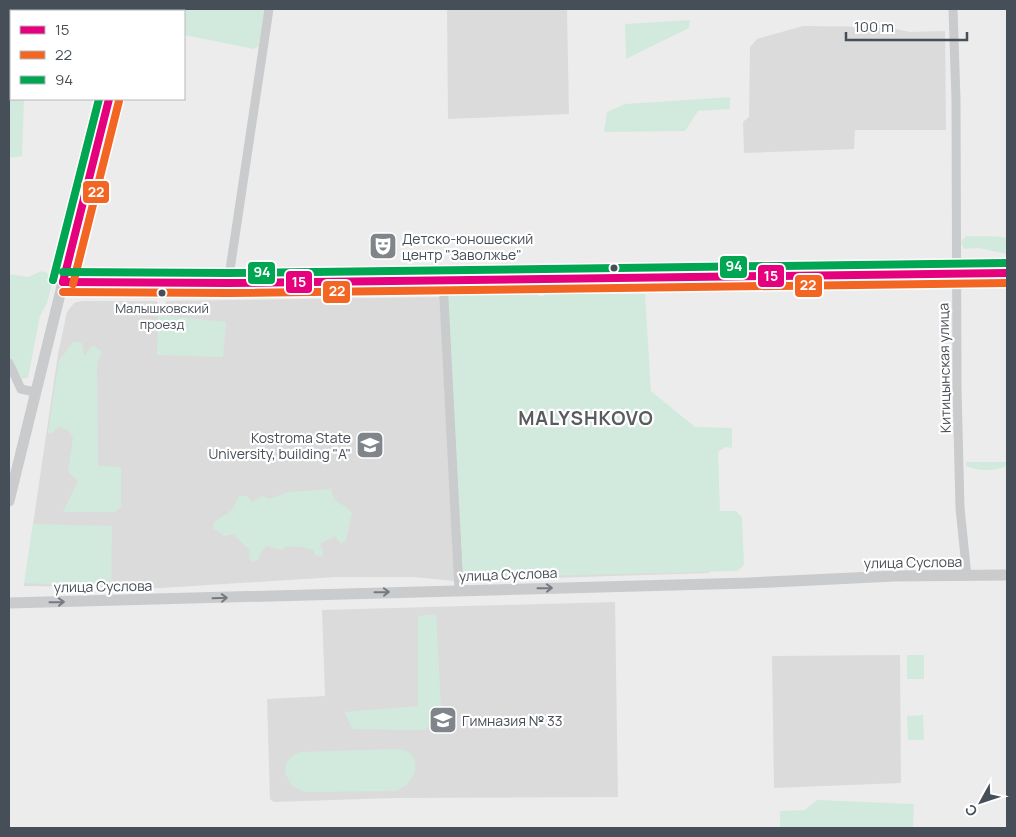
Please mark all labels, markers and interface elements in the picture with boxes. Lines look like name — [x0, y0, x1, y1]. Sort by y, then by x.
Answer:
legend — [10, 10, 185, 100]
scale bar — [846, 10, 967, 42]
text: 100 m — [854, 16, 894, 37]
text: 15 — [55, 19, 70, 40]
text: 22 — [55, 44, 72, 65]
text: 94 — [55, 69, 73, 90]
line badge: 22 — [82, 180, 110, 204]
text: 22 — [88, 182, 104, 201]
place label: Детско-юношеский центр "Заволжье" — [402, 229, 533, 264]
theatre icon: Детско-юношеский центр "Заволжье" — [368, 231, 398, 261]
line badge: 94 — [719, 255, 748, 279]
text: 94 — [725, 256, 743, 275]
line badge: 94 — [247, 261, 276, 285]
text: 94 — [253, 262, 271, 281]
unlabelled marker — [609, 263, 619, 273]
line badge: 15 — [757, 264, 785, 288]
text: 15 — [764, 266, 778, 285]
line badge: 15 — [285, 270, 313, 294]
text: 15 — [292, 272, 306, 291]
line badge: 22 — [794, 274, 823, 298]
text: 22 — [800, 275, 816, 294]
line badge: 22 — [322, 280, 351, 304]
text: 22 — [329, 281, 345, 300]
marker: Малышковский проезд — [157, 288, 167, 298]
place label: Малышковский проезд — [115, 299, 209, 333]
street label: Китицынская улица — [933, 303, 955, 433]
district label: MALYSHKOVO — [518, 405, 654, 431]
place label: Kostroma State University, building "A" — [208, 428, 351, 463]
school or university icon: Kostroma State University, building "A" — [355, 430, 385, 460]
street label: улица Суслова — [864, 552, 962, 572]
street label: улица Суслова — [458, 563, 558, 585]
street label: улица Суслова — [54, 576, 152, 596]
one-way arrow — [537, 584, 553, 593]
one-way arrow — [374, 587, 390, 597]
one-way arrow — [212, 593, 228, 603]
one-way arrow — [49, 597, 65, 607]
school or university icon: Гимназия № 33 — [428, 705, 458, 735]
place label: Гимназия № 33 — [462, 711, 563, 730]
north arrow — [956, 777, 1006, 827]
text: С — [960, 801, 981, 821]

